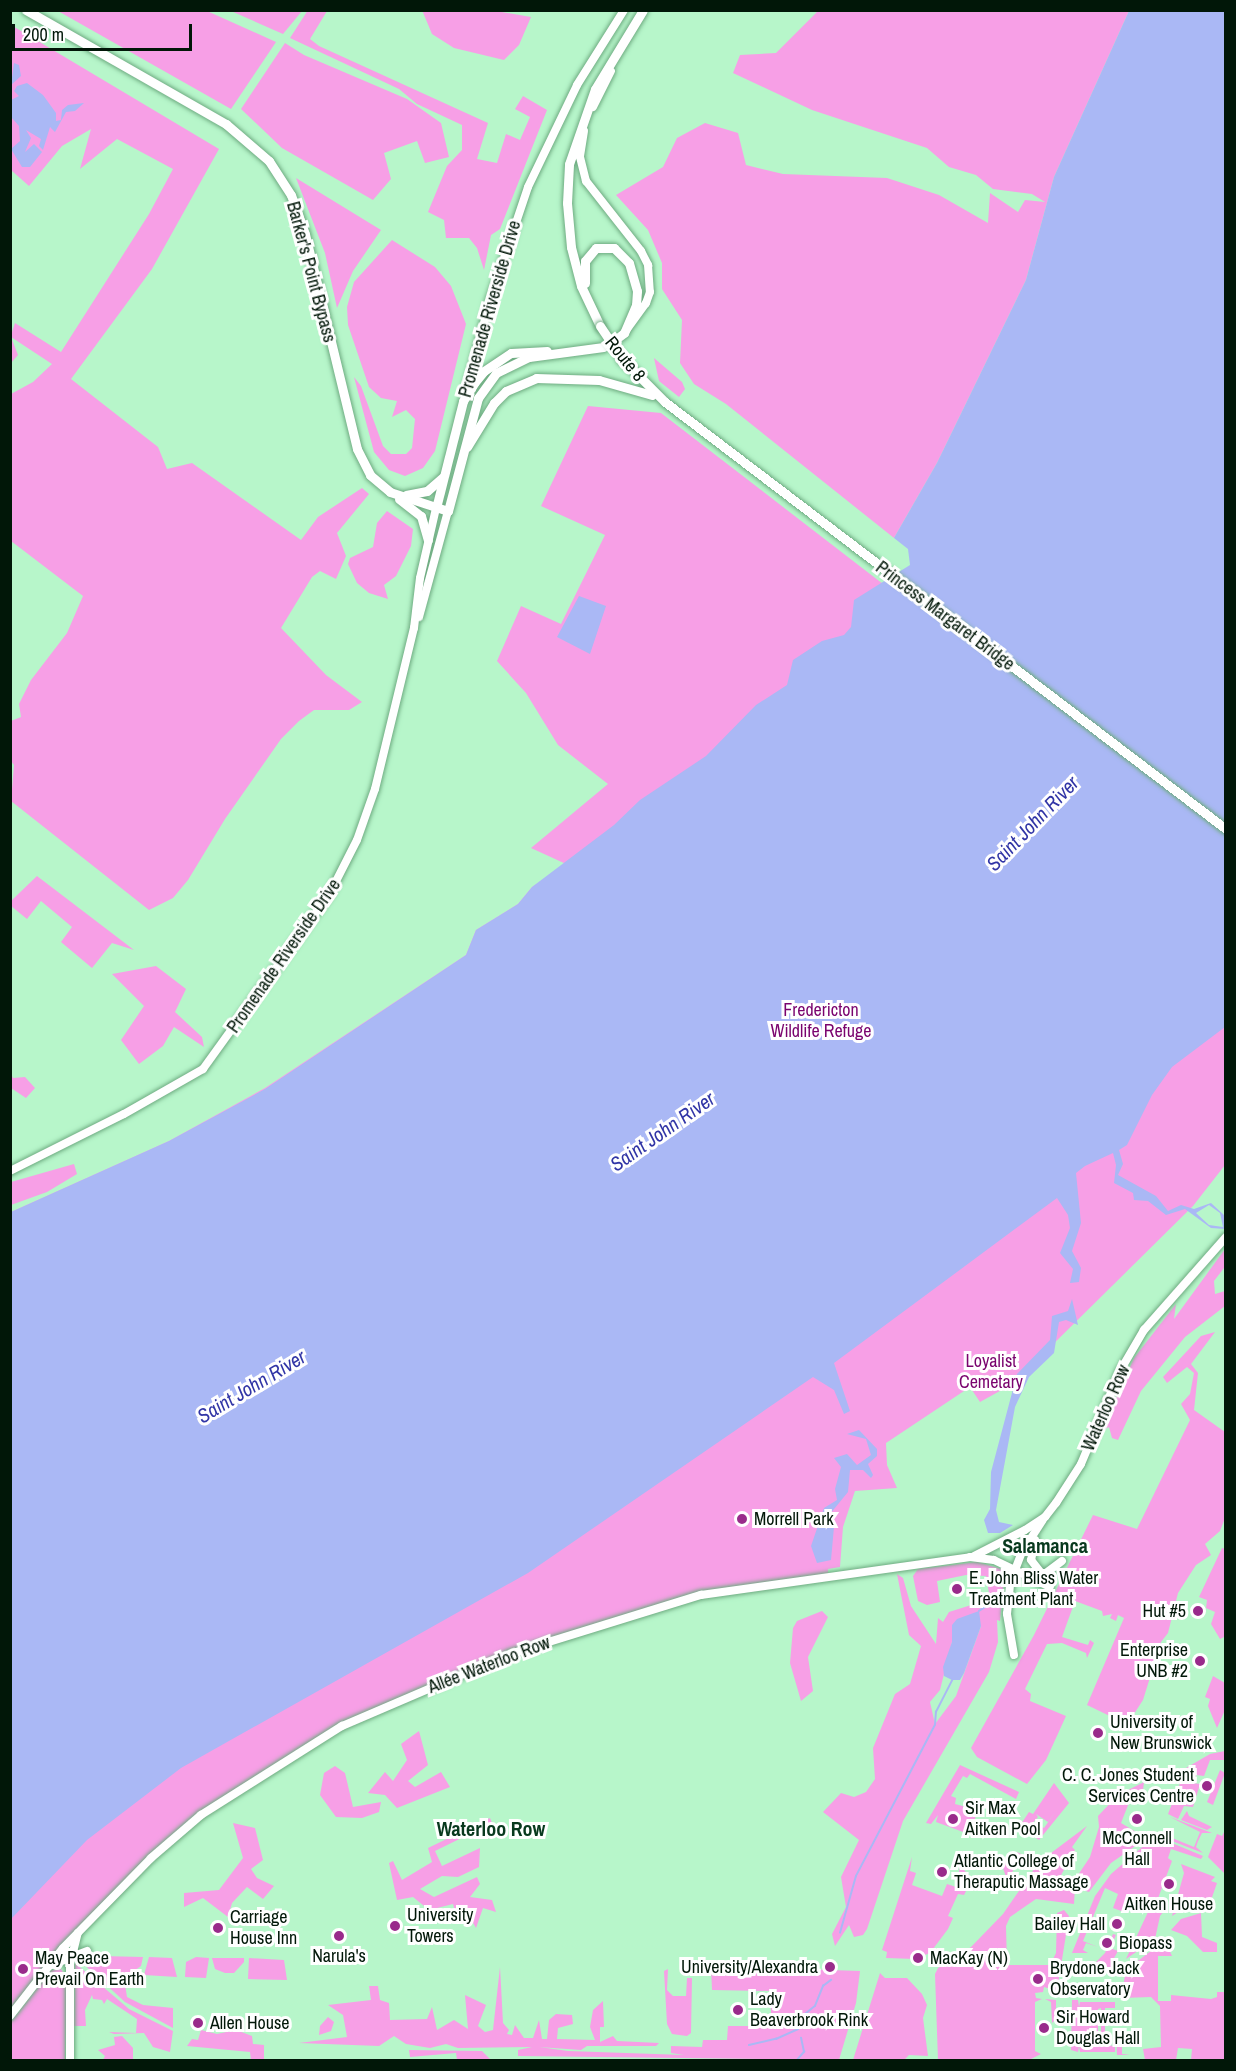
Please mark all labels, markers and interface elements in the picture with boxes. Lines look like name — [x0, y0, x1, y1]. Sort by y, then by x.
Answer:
scale bar — [15, 12, 195, 50]
text: 200 m — [23, 22, 64, 47]
street label: Barker's Point Bypass — [282, 199, 340, 345]
street label: Promenade Riverside Drive — [454, 218, 526, 400]
street label: Route 8 — [600, 332, 650, 386]
street label: Princess Margaret Bridge — [871, 557, 1019, 675]
water label: Saint John River — [981, 771, 1083, 875]
street label: Promenade Riverside Drive — [223, 875, 345, 1037]
park label: Fredericton Wildlife Refuge — [771, 1000, 871, 1042]
water label: Saint John River — [605, 1086, 719, 1176]
water label: Saint John River — [192, 1344, 310, 1428]
park label: Loyalist Cemetary — [959, 1351, 1023, 1394]
street label: Waterloo Row — [1077, 1362, 1135, 1454]
place label: Morrell Park — [754, 1508, 834, 1530]
marker: Morrell Park — [735, 1512, 749, 1526]
district label: Salamanca — [1002, 1533, 1088, 1557]
place label: E. John Bliss Water Treatment Plant — [969, 1568, 1098, 1610]
marker: E. John Bliss Water Treatment Plant — [950, 1582, 964, 1596]
place label: Hut #5 — [1143, 1600, 1186, 1622]
marker: Hut #5 — [1191, 1604, 1205, 1618]
street label: Allée Waterloo Row — [425, 1632, 553, 1698]
place label: Enterprise UNB #2 — [1120, 1640, 1188, 1682]
marker: Enterprise UNB #2 — [1193, 1654, 1207, 1668]
place label: University of New Brunswick — [1110, 1712, 1212, 1754]
marker: University of New Brunswick — [1091, 1726, 1105, 1740]
place label: C. C. Jones Student Services Centre — [1062, 1765, 1194, 1808]
marker: C. C. Jones Student Services Centre — [1198, 1777, 1216, 1795]
place label: Sir Max Aitken Pool — [965, 1798, 1040, 1840]
marker: Sir Max Aitken Pool — [946, 1812, 960, 1826]
marker: McConnell Hall — [1130, 1812, 1144, 1826]
district label: Waterloo Row — [437, 1816, 545, 1840]
place label: McConnell Hall — [1102, 1828, 1172, 1870]
place label: Atlantic College of Theraputic Massage — [954, 1851, 1089, 1894]
marker: Atlantic College of Theraputic Massage — [935, 1865, 949, 1879]
marker: Aitken House — [1162, 1877, 1176, 1891]
place label: Aitken House — [1125, 1893, 1213, 1915]
place label: University Towers — [407, 1905, 473, 1948]
place label: Carriage House Inn — [230, 1907, 297, 1950]
place label: Bailey Hall — [1034, 1913, 1105, 1935]
marker: Bailey Hall — [1110, 1917, 1124, 1931]
marker: University Towers — [388, 1919, 402, 1933]
marker: Carriage House Inn — [211, 1921, 225, 1935]
marker: Narula's — [332, 1929, 346, 1943]
place label: Biopass — [1119, 1932, 1172, 1954]
marker: Biopass — [1100, 1936, 1114, 1950]
place label: Narula's — [312, 1945, 366, 1967]
place label: MacKay (N) — [930, 1947, 1008, 1969]
place label: May Peace Prevail On Earth — [35, 1948, 144, 1990]
marker: MacKay (N) — [911, 1951, 925, 1965]
place label: University/Alexandra — [681, 1956, 818, 1978]
place label: Brydone Jack Observatory — [1050, 1958, 1139, 2000]
marker: University/Alexandra — [823, 1960, 837, 1974]
marker: May Peace Prevail On Earth — [16, 1962, 30, 1976]
marker: Brydone Jack Observatory — [1031, 1972, 1045, 1986]
place label: Lady Beaverbrook Rink — [750, 1989, 868, 2032]
marker: Lady Beaverbrook Rink — [731, 2003, 745, 2017]
place label: Sir Howard Douglas Hall — [1056, 2007, 1140, 2050]
place label: Allen House — [210, 2012, 290, 2034]
marker: Allen House — [191, 2016, 205, 2030]
marker: Sir Howard Douglas Hall — [1037, 2021, 1051, 2035]

